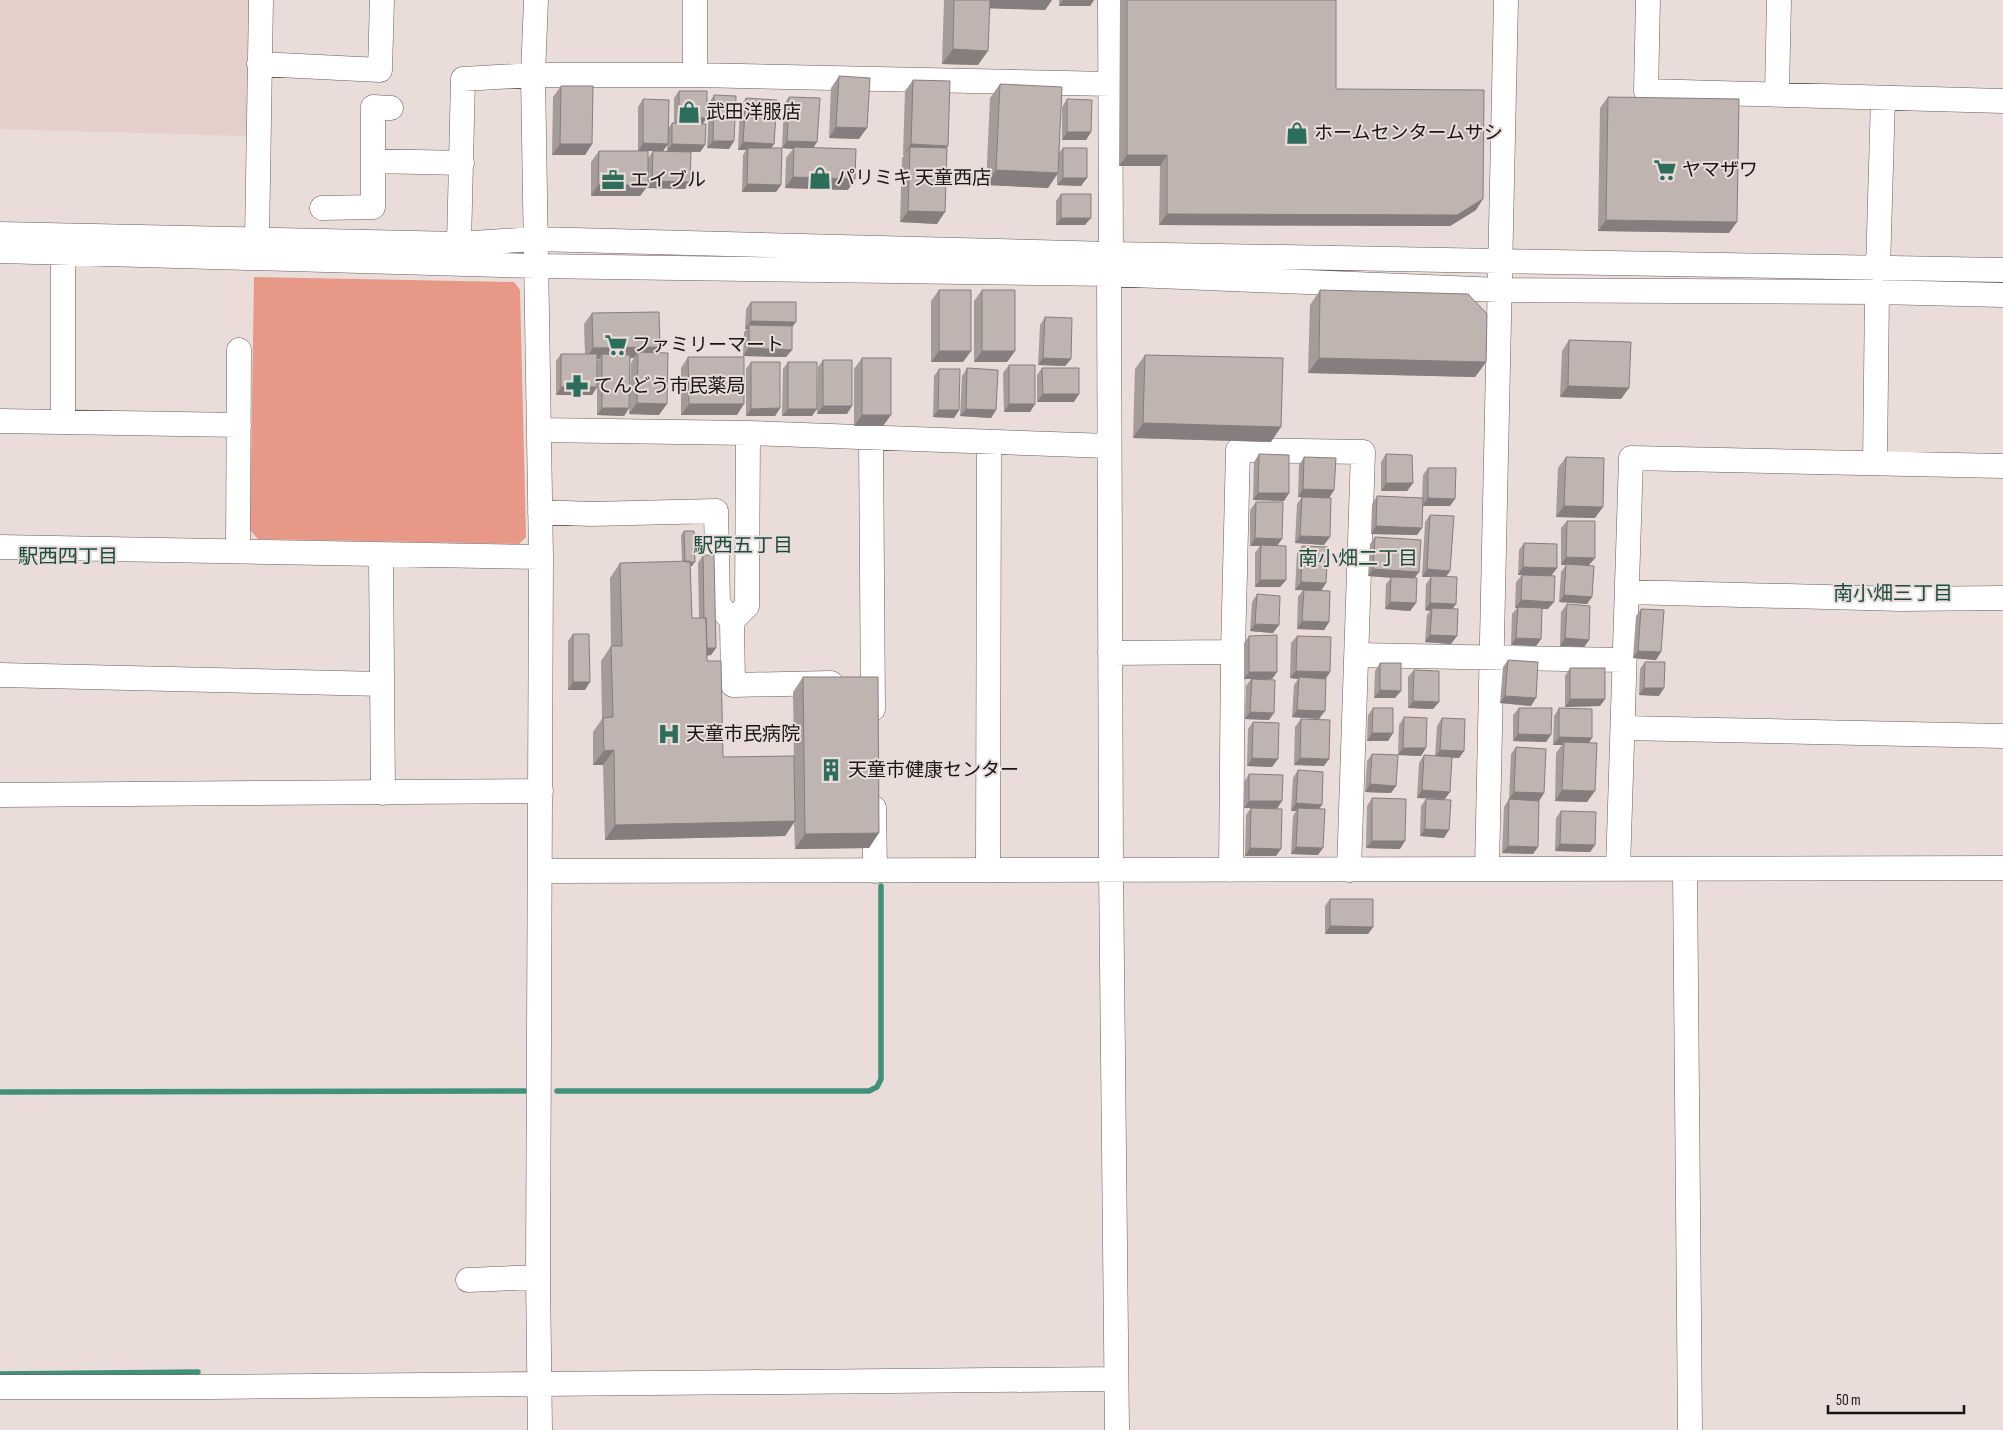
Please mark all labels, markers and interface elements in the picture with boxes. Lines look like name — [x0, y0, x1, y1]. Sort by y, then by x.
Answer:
shop icon: 武田洋服店 — [676, 99, 702, 125]
place label: 武田洋服店 — [706, 101, 801, 124]
shop icon: ホームセンタームサシ — [1284, 120, 1310, 146]
place label: ホームセンタームサシ — [1314, 122, 1503, 145]
supermarket icon: ヤマザワ — [1652, 157, 1678, 183]
place label: ヤマザワ — [1682, 159, 1758, 182]
shop icon: パリミキ 天童西店 — [807, 165, 833, 191]
office icon: エイブル — [600, 167, 626, 193]
place label: パリミキ 天童西店 — [836, 167, 991, 190]
place label: エイブル — [630, 169, 706, 192]
supermarket icon: ファミリーマート — [603, 332, 629, 358]
place label: ファミリーマート — [632, 334, 784, 357]
pharmacy icon: てんどう市民薬局 — [564, 373, 590, 399]
place label: てんどう市民薬局 — [594, 375, 745, 398]
district label: 駅西五丁目 — [693, 534, 793, 558]
district label: 駅西四丁目 — [18, 545, 118, 569]
district label: 南小畑二丁目 — [1298, 547, 1418, 571]
district label: 南小畑三丁目 — [1833, 582, 1953, 606]
hospital icon: 天童市民病院 — [656, 721, 682, 747]
place label: 天童市民病院 — [686, 723, 800, 746]
building icon: 天童市健康センター — [818, 757, 844, 783]
place label: 天童市健康センター — [848, 759, 1019, 782]
scale bar — [1828, 1382, 1964, 1414]
text: 50 m — [1836, 1391, 1861, 1410]

